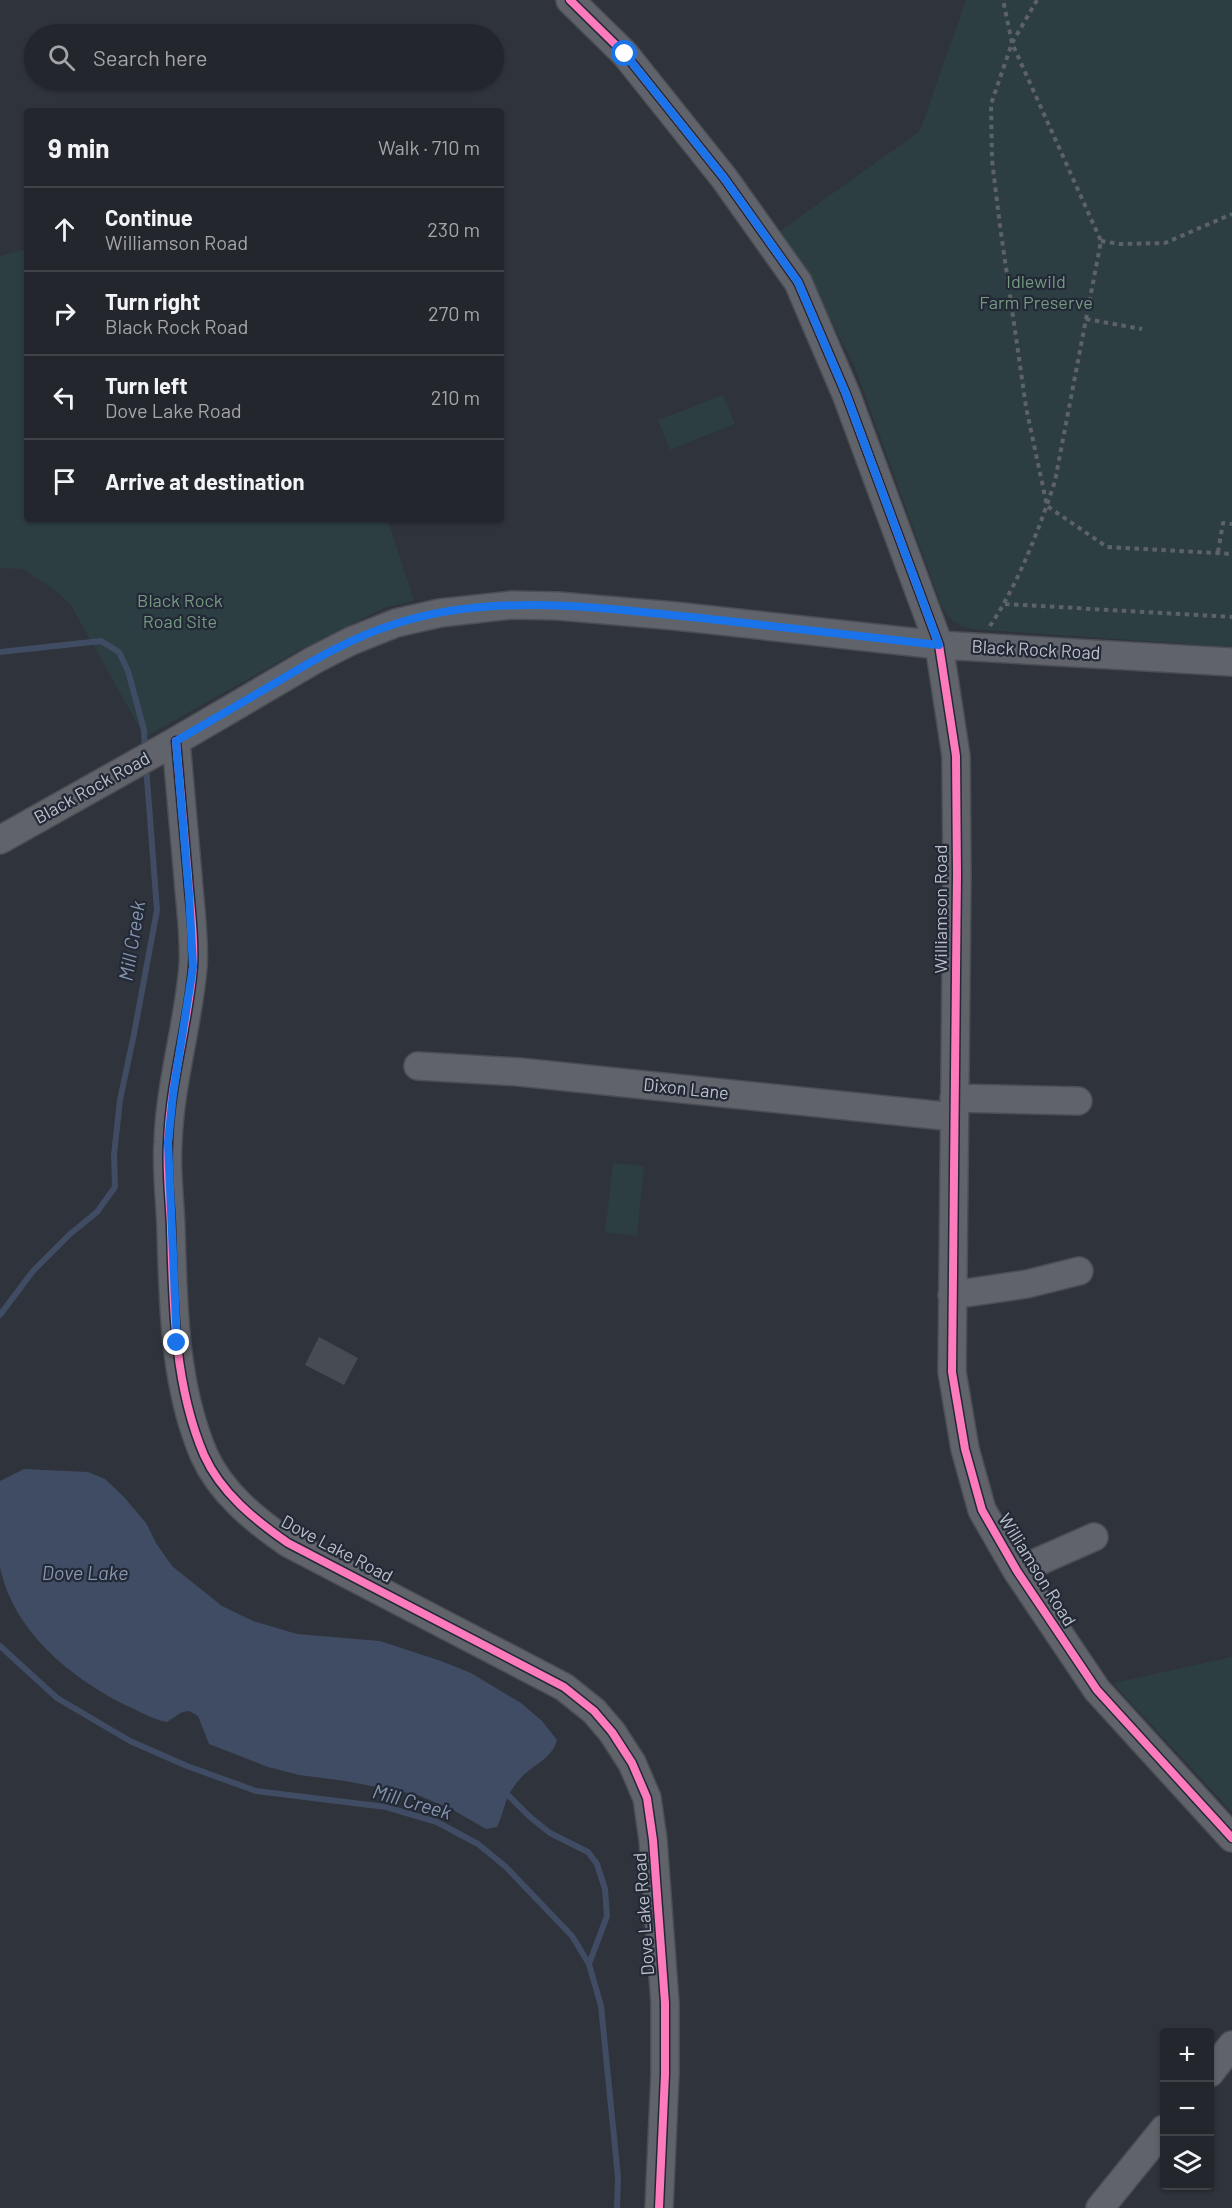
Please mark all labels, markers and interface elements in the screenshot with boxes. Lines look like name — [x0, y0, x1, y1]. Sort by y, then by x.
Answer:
search box — [24, 24, 504, 90]
route start — [611, 40, 637, 66]
icon: search — [45, 41, 78, 74]
text: Search here — [93, 44, 207, 70]
text: 9 min — [48, 132, 110, 163]
text: Walk · 710 m — [378, 135, 480, 159]
text: Continue — [105, 204, 193, 230]
icon: ahead — [48, 213, 81, 246]
text: 230 m — [427, 217, 480, 241]
text: Williamson Road — [105, 230, 248, 254]
park label: Idlewild Farm Preserve — [979, 270, 1093, 313]
text: Turn right — [105, 288, 200, 314]
icon: right — [48, 297, 81, 330]
text: 270 m — [428, 301, 480, 325]
text: Black Rock Road — [105, 314, 249, 338]
text: Turn left — [105, 372, 188, 398]
icon: left — [48, 381, 81, 414]
text: 210 m — [431, 385, 480, 409]
text: Dove Lake Road — [105, 398, 242, 422]
icon: arrive — [48, 465, 81, 498]
text: Arrive at destination — [105, 468, 304, 494]
park label: Black Rock Road Site — [137, 589, 223, 632]
street label: Black Rock Road — [971, 635, 1101, 663]
street label: Black Rock Road — [30, 746, 153, 828]
street label: Williamson Road — [929, 845, 951, 973]
water label: Mill Creek — [113, 899, 149, 983]
street label: Dixon Lane — [642, 1073, 730, 1103]
route end — [163, 1329, 189, 1355]
street label: Williamson Road — [994, 1509, 1081, 1630]
street label: Dove Lake Road — [278, 1510, 397, 1587]
water label: Dove Lake — [42, 1560, 128, 1584]
water label: Mill Creek — [370, 1778, 455, 1824]
street label: Dove Lake Road — [628, 1852, 658, 1976]
map controls — [1160, 2028, 1214, 2190]
button: + — [1160, 2028, 1214, 2082]
button: − — [1160, 2082, 1214, 2136]
button: layers — [1160, 2136, 1214, 2190]

